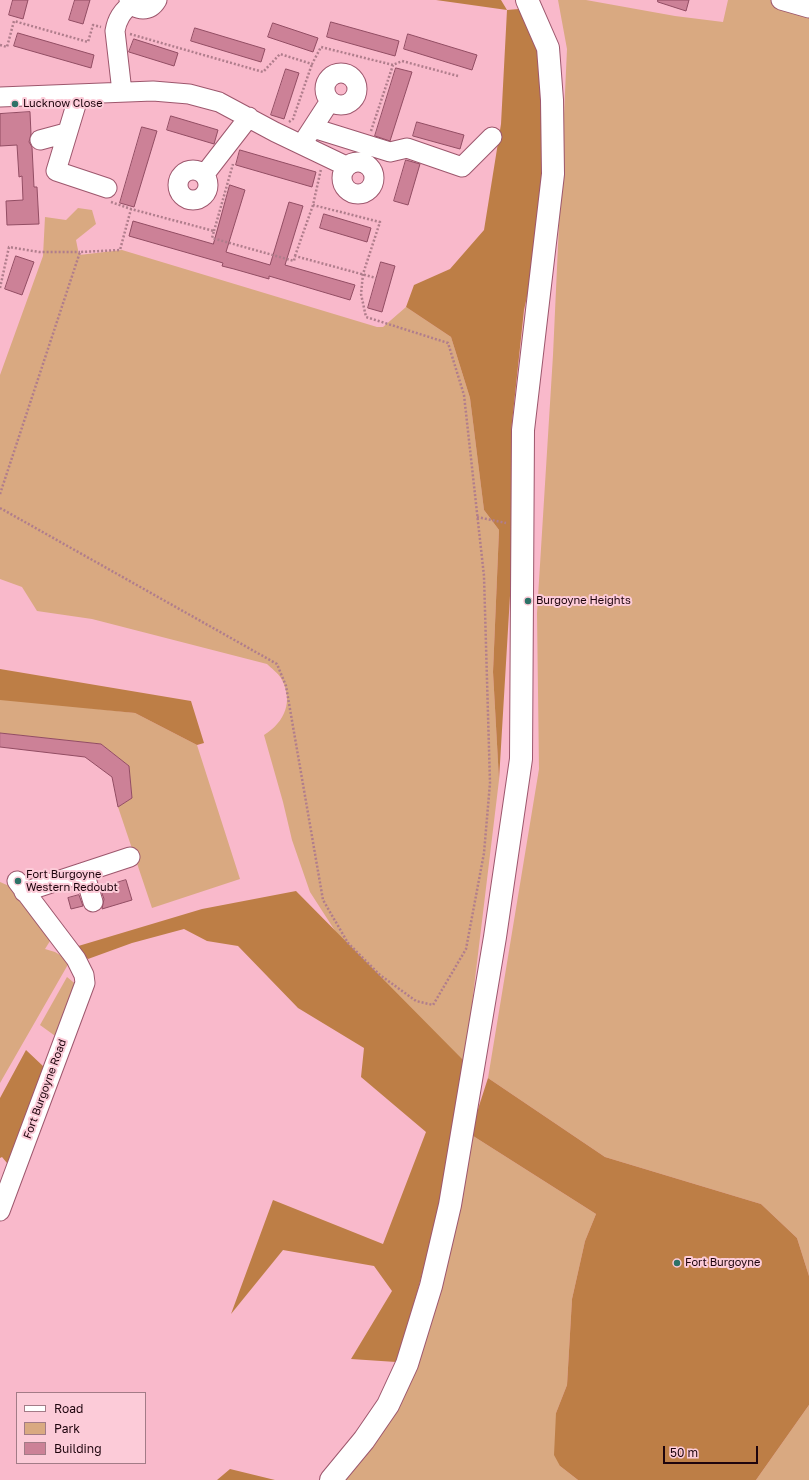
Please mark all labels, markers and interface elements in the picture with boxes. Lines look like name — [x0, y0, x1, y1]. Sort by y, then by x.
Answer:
place label: Lucknow Close — [23, 97, 103, 111]
marker: Lucknow Close — [10, 99, 20, 109]
place label: Burgoyne Heights — [536, 594, 631, 608]
marker: Burgoyne Heights — [523, 596, 533, 606]
place label: Fort Burgoyne Western Redoubt — [26, 868, 118, 894]
marker: Fort Burgoyne Western Redoubt — [13, 876, 23, 886]
street label: Fort Burgoyne Road — [21, 1037, 69, 1141]
place label: Fort Burgoyne — [685, 1256, 760, 1270]
marker: Fort Burgoyne — [672, 1258, 682, 1268]
legend — [16, 1392, 146, 1464]
text: Road — [54, 1401, 83, 1416]
text: Park — [54, 1421, 80, 1436]
scale bar — [665, 1438, 760, 1464]
text: Building — [54, 1441, 102, 1456]
text: 50 m — [670, 1445, 698, 1460]

